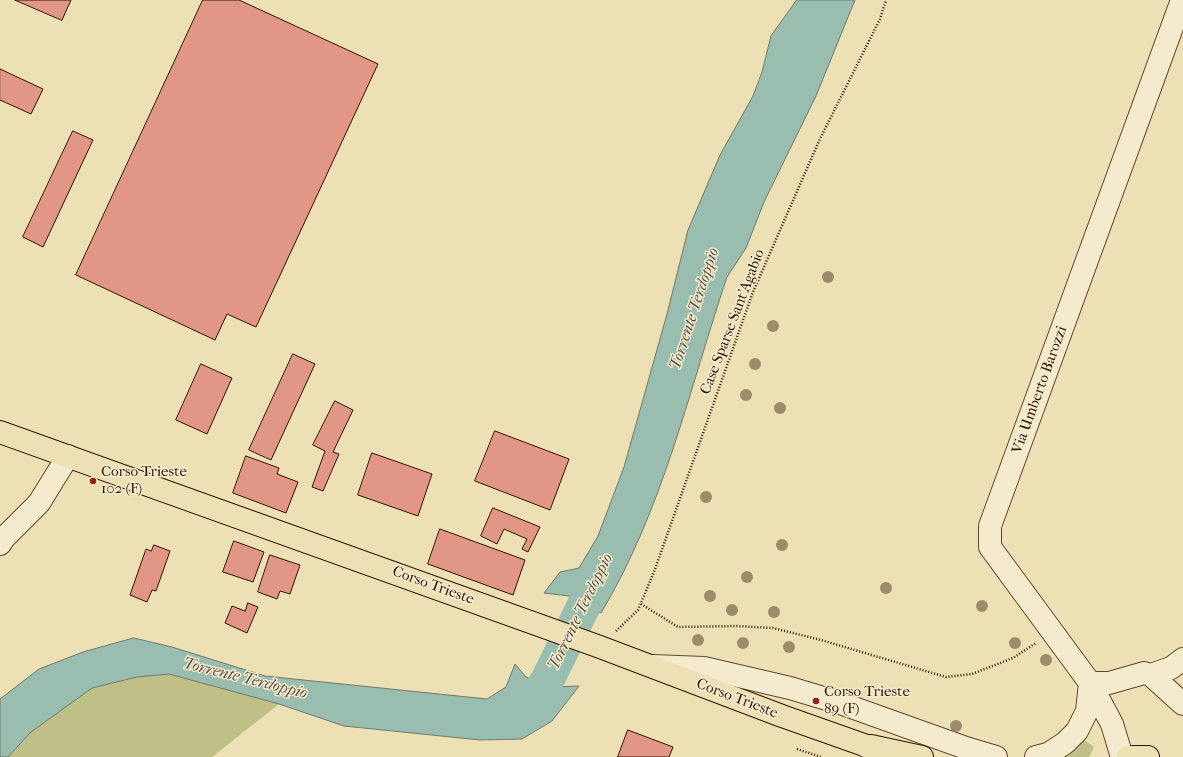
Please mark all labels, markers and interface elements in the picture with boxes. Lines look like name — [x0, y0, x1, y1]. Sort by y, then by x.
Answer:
water label: Torrente Terdoppio — [666, 246, 724, 372]
street label: Case Sparse Sant'Agabio — [697, 247, 769, 397]
street label: Via Umberto Barozzi — [1009, 324, 1071, 456]
place label: Corso Trieste 102 (F) — [101, 463, 187, 498]
marker: Corso Trieste 102 (F) — [88, 476, 98, 486]
water label: Torrente Terdoppio — [544, 551, 618, 673]
street label: Corso Trieste — [390, 563, 476, 609]
water label: Torrente Terdoppio — [181, 654, 309, 704]
street label: Corso Trieste — [694, 675, 780, 723]
place label: Corso Trieste 89 (F) — [824, 683, 910, 718]
marker: Corso Trieste 89 (F) — [811, 696, 821, 706]

